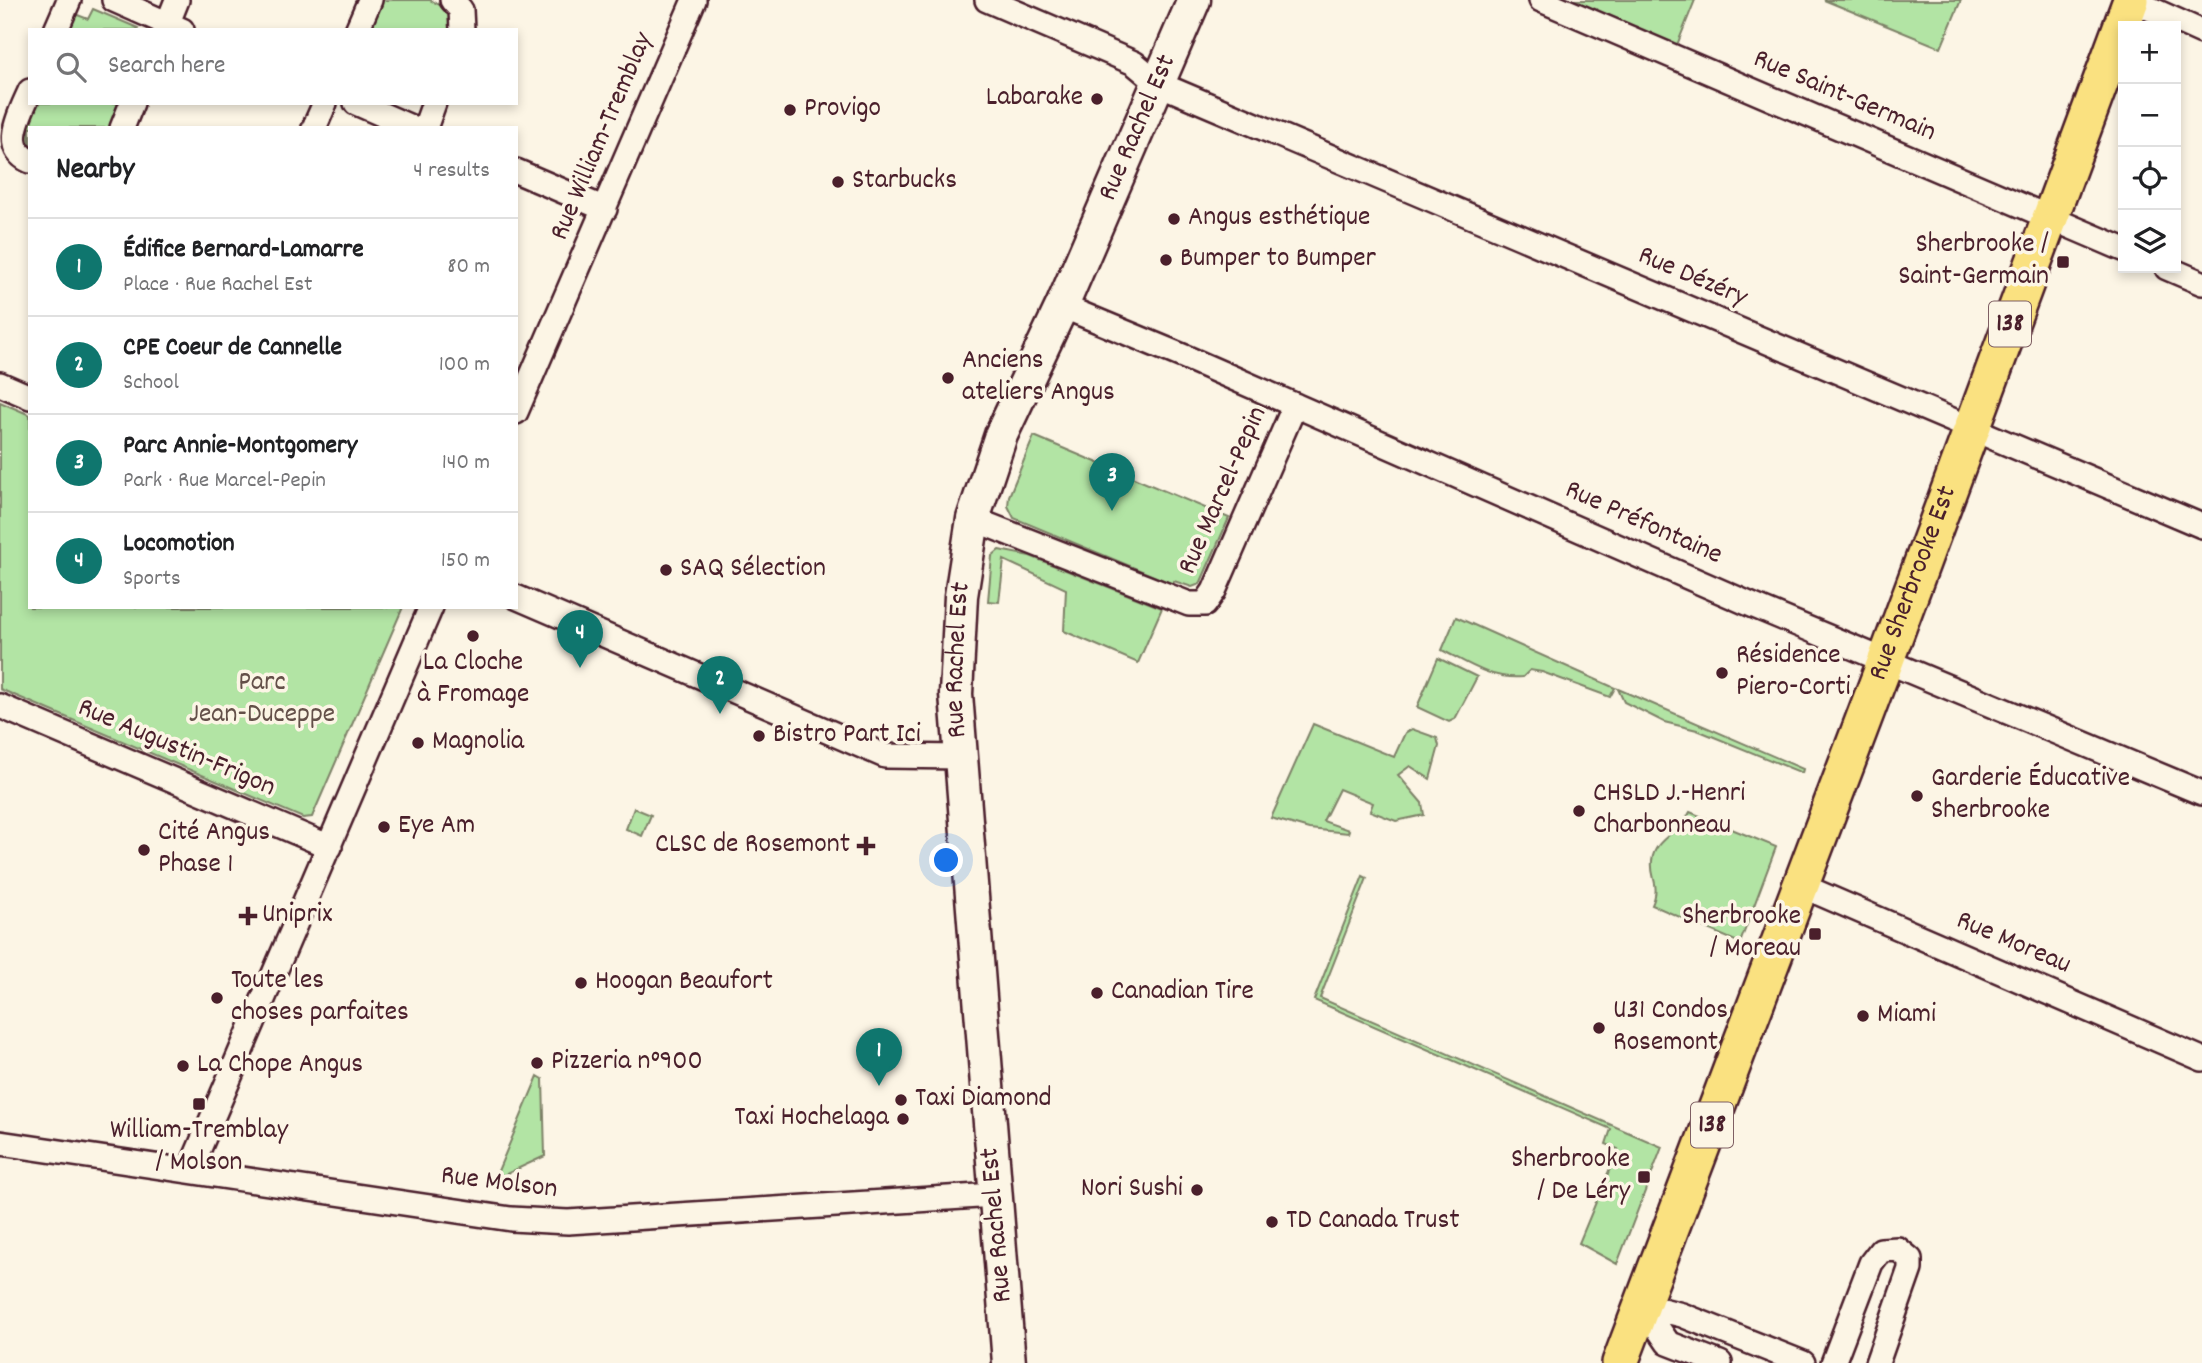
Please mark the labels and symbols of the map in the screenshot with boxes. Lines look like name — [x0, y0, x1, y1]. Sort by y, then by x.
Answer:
street label: Rue William-Tremblay — [541, 26, 665, 247]
street label: Rue Saint-Germain — [1746, 40, 1942, 154]
street label: Rue Rachel Est — [1090, 49, 1188, 208]
place label: Labarake — [986, 79, 1083, 119]
place label: Provigo — [804, 90, 881, 130]
marker: Labarake — [1089, 91, 1105, 107]
marker: Provigo — [782, 102, 798, 118]
place label: Starbucks — [852, 162, 957, 202]
marker: Starbucks — [830, 174, 846, 190]
place label: Angus esthétique — [1188, 199, 1370, 239]
marker: Angus esthétique — [1166, 211, 1182, 227]
place label: Sherbrooke / Saint-Germain — [1898, 226, 2049, 298]
street label: Rue Dézéry — [1631, 237, 1754, 319]
place label: Bumper to Bumper — [1180, 240, 1377, 280]
marker: Bumper to Bumper — [1158, 252, 1174, 268]
marker: Sherbrooke / Saint-Germain — [2055, 254, 2071, 270]
road number: 138 — [1989, 302, 2031, 346]
place label: Anciens ateliers Angus — [962, 342, 1115, 414]
marker: Anciens ateliers Angus — [940, 370, 956, 386]
street label: Rue Marcel-Pepin — [1169, 401, 1279, 581]
pin: 3 — [1089, 453, 1135, 511]
street label: Rue Préfontaine — [1558, 471, 1728, 577]
street label: Rue Sherbrooke Est — [1860, 481, 1969, 687]
place label: SAQ Sélection — [680, 550, 826, 590]
marker: SAQ Sélection — [658, 562, 674, 578]
street label: Rue Rachel Est — [936, 579, 983, 739]
pin: 4 — [557, 610, 603, 668]
marker: La Cloche à Fromage — [465, 628, 481, 644]
place label: Résidence Piero-Corti — [1736, 637, 1851, 709]
place label: La Cloche à Fromage — [417, 644, 529, 716]
pin: 2 — [697, 656, 743, 714]
park label: Parc Jean-Duceppe — [189, 664, 335, 736]
marker: Résidence Piero-Corti — [1714, 665, 1730, 681]
street label: Rue Augustin-Frigon — [71, 689, 281, 809]
place label: Bistro Part Ici — [773, 716, 921, 756]
place label: Magnolia — [432, 723, 525, 763]
marker: Bistro Part Ici — [751, 728, 767, 744]
marker: Magnolia — [410, 735, 426, 751]
place label: Garderie Éducative Sherbrooke — [1931, 760, 2130, 832]
place label: CHSLD J.-Henri Charbonneau — [1593, 775, 1745, 847]
marker: Garderie Éducative Sherbrooke — [1909, 788, 1925, 804]
marker: CHSLD J.-Henri Charbonneau — [1571, 803, 1587, 819]
place label: Eye Am — [398, 807, 475, 847]
place label: Cité Angus Phase 1 — [158, 814, 270, 886]
marker: Eye Am — [376, 819, 392, 835]
place label: CLSC de Rosemont — [655, 826, 850, 866]
marker: CLSC de Rosemont — [856, 836, 876, 856]
marker: Cité Angus Phase 1 — [136, 842, 152, 858]
your location — [929, 843, 963, 877]
place label: Uniprix — [262, 896, 332, 936]
place label: Sherbrooke / Moreau — [1682, 898, 1801, 970]
street label: Rue Moreau — [1949, 902, 2077, 986]
marker: Uniprix — [240, 908, 256, 924]
marker: Sherbrooke / Moreau — [1807, 926, 1823, 942]
place label: Toute les choses parfaites — [231, 962, 409, 1034]
place label: Hoogan Beaufort — [595, 963, 773, 1003]
place label: Canadian Tire — [1111, 973, 1254, 1013]
marker: Hoogan Beaufort — [573, 975, 589, 991]
marker: Canadian Tire — [1089, 985, 1105, 1001]
marker: Toute les choses parfaites — [209, 990, 225, 1006]
place label: U31 Condos Rosemont — [1613, 992, 1728, 1064]
place label: Miami — [1877, 996, 1936, 1036]
marker: Miami — [1855, 1008, 1871, 1024]
marker: U31 Condos Rosemont — [1591, 1020, 1607, 1036]
pin: 1 — [856, 1028, 902, 1086]
place label: Pizzeria n°900 — [551, 1043, 703, 1083]
place label: La Chope Angus — [197, 1046, 363, 1086]
marker: Pizzeria n°900 — [529, 1055, 545, 1071]
marker: La Chope Angus — [175, 1058, 191, 1074]
place label: Taxi Diamond — [915, 1080, 1052, 1120]
marker: Taxi Diamond — [893, 1092, 909, 1108]
marker: William-Tremblay / Molson — [191, 1096, 207, 1112]
place label: Taxi Hochelaga — [734, 1099, 890, 1139]
road number: 138 — [1691, 1102, 1733, 1148]
marker: Taxi Hochelaga — [895, 1111, 911, 1127]
place label: William-Tremblay / Molson — [110, 1112, 289, 1184]
place label: Sherbrooke / De Léry — [1511, 1141, 1631, 1213]
street label: Rue Rachel Est — [971, 1146, 1025, 1304]
street label: Rue Molson — [438, 1157, 560, 1211]
marker: Sherbrooke / De Léry — [1636, 1169, 1652, 1185]
place label: Nori Sushi — [1081, 1170, 1183, 1210]
marker: Nori Sushi — [1189, 1182, 1205, 1198]
place label: TD Canada Trust — [1286, 1202, 1460, 1242]
marker: TD Canada Trust — [1264, 1214, 1280, 1230]

